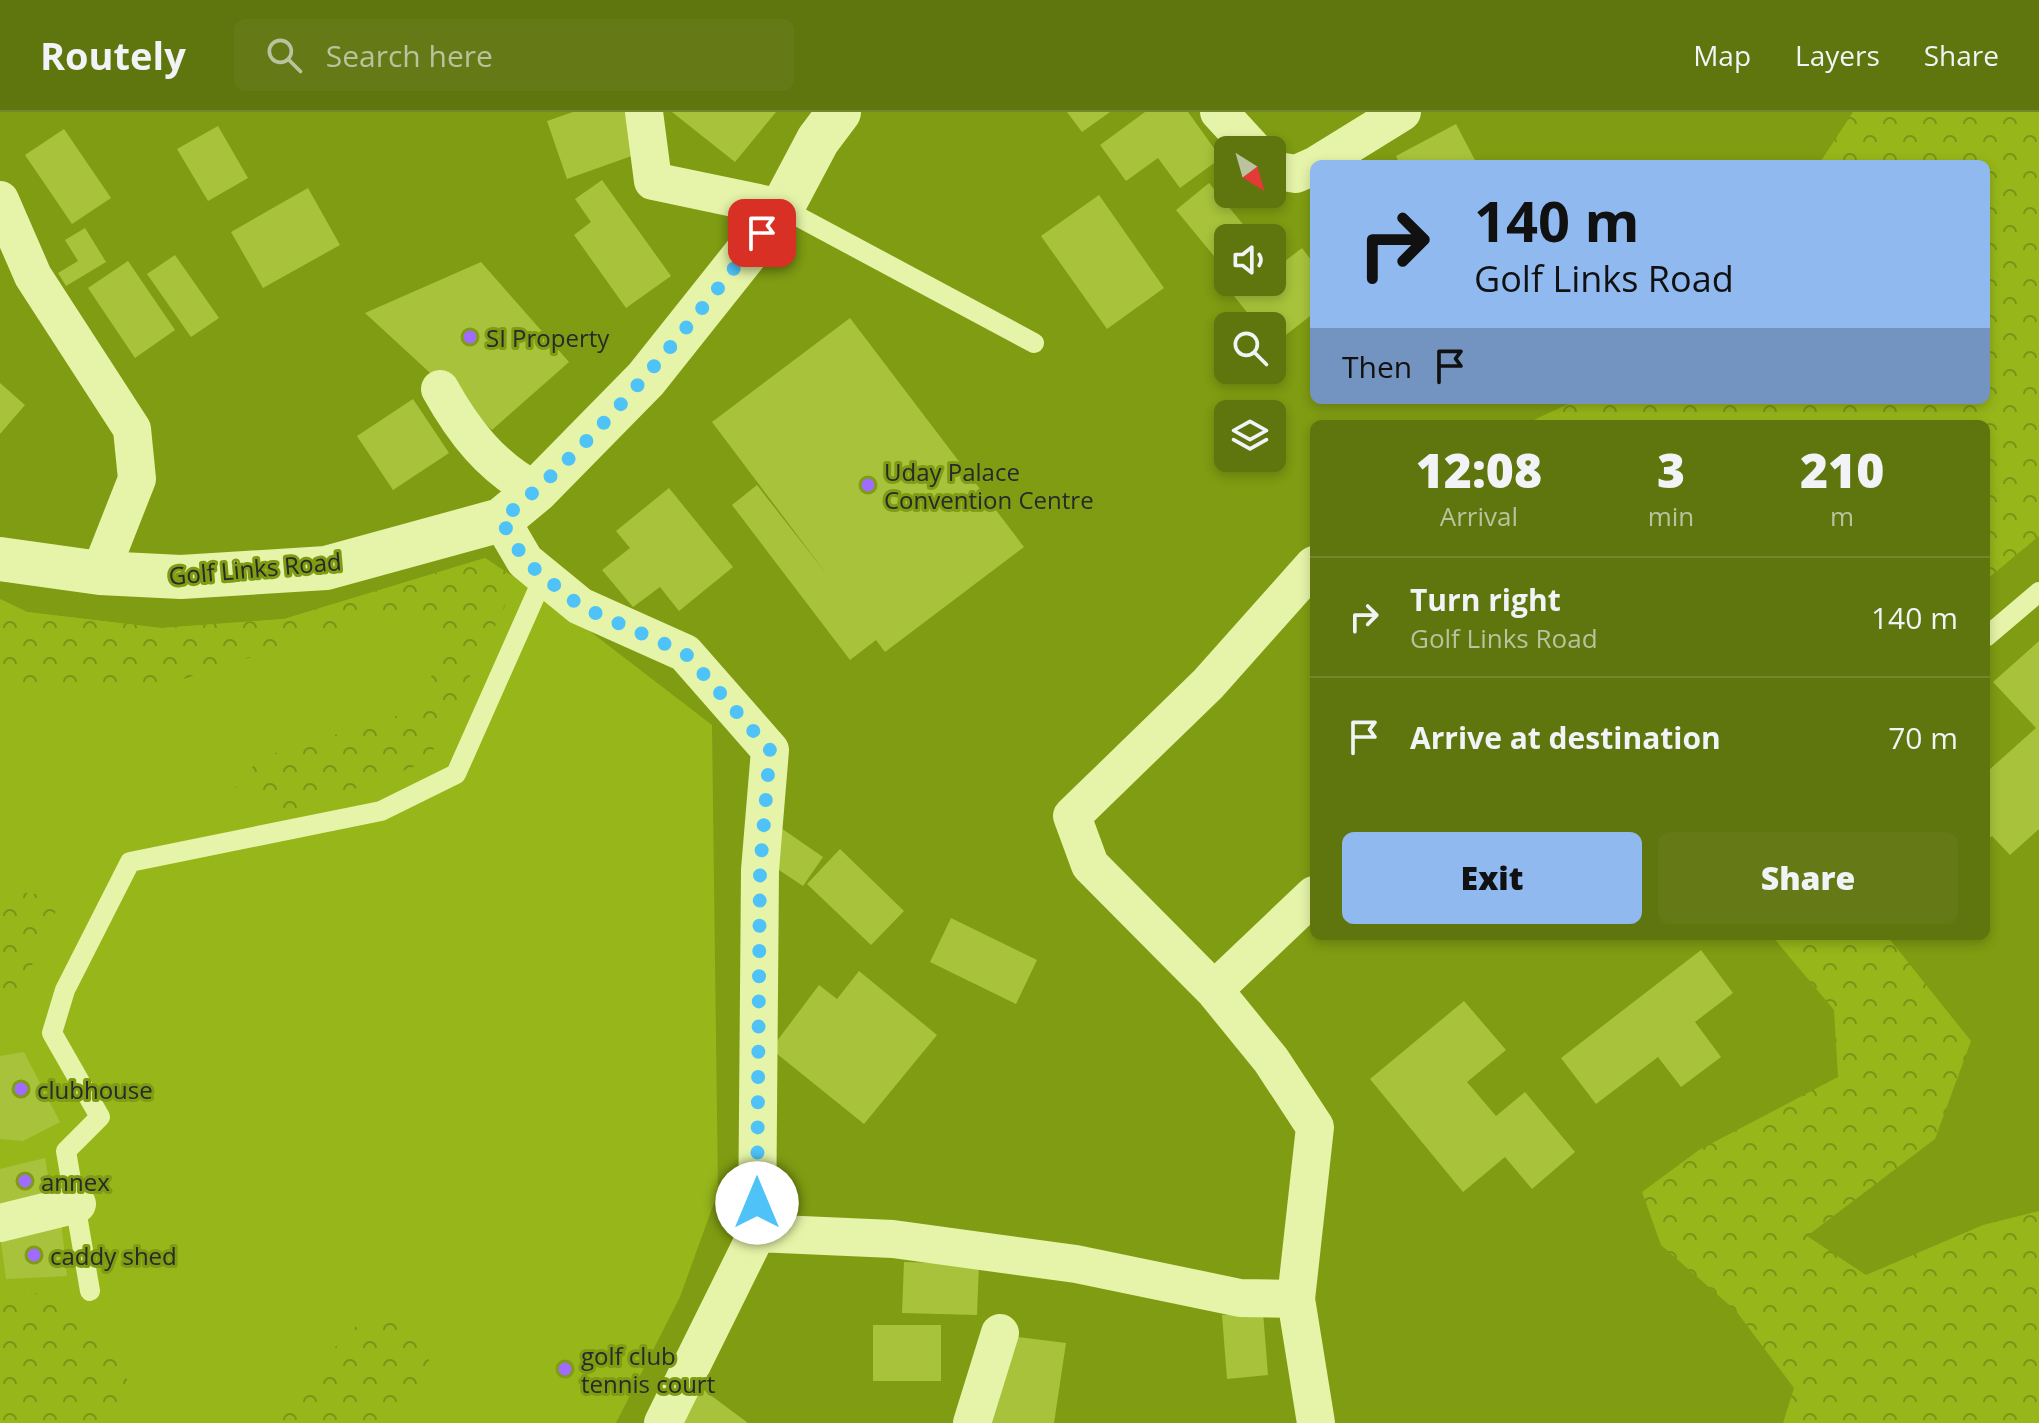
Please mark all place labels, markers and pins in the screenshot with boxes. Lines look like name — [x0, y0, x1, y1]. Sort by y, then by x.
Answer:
pin — [728, 199, 796, 267]
place label: SI Property — [486, 321, 610, 354]
marker: SI Property — [461, 328, 479, 346]
place label: Uday Palace Convention Centre — [884, 455, 1094, 516]
marker: Uday Palace Convention Centre — [859, 476, 877, 494]
place label: clubhouse — [37, 1073, 153, 1106]
marker: clubhouse — [12, 1080, 30, 1098]
place label: annex — [41, 1165, 110, 1198]
marker: annex — [16, 1172, 34, 1190]
place label: caddy shed — [50, 1239, 177, 1272]
marker: caddy shed — [25, 1246, 43, 1264]
place label: golf club tennis court — [581, 1339, 715, 1400]
marker: golf club tennis court — [556, 1360, 574, 1378]

